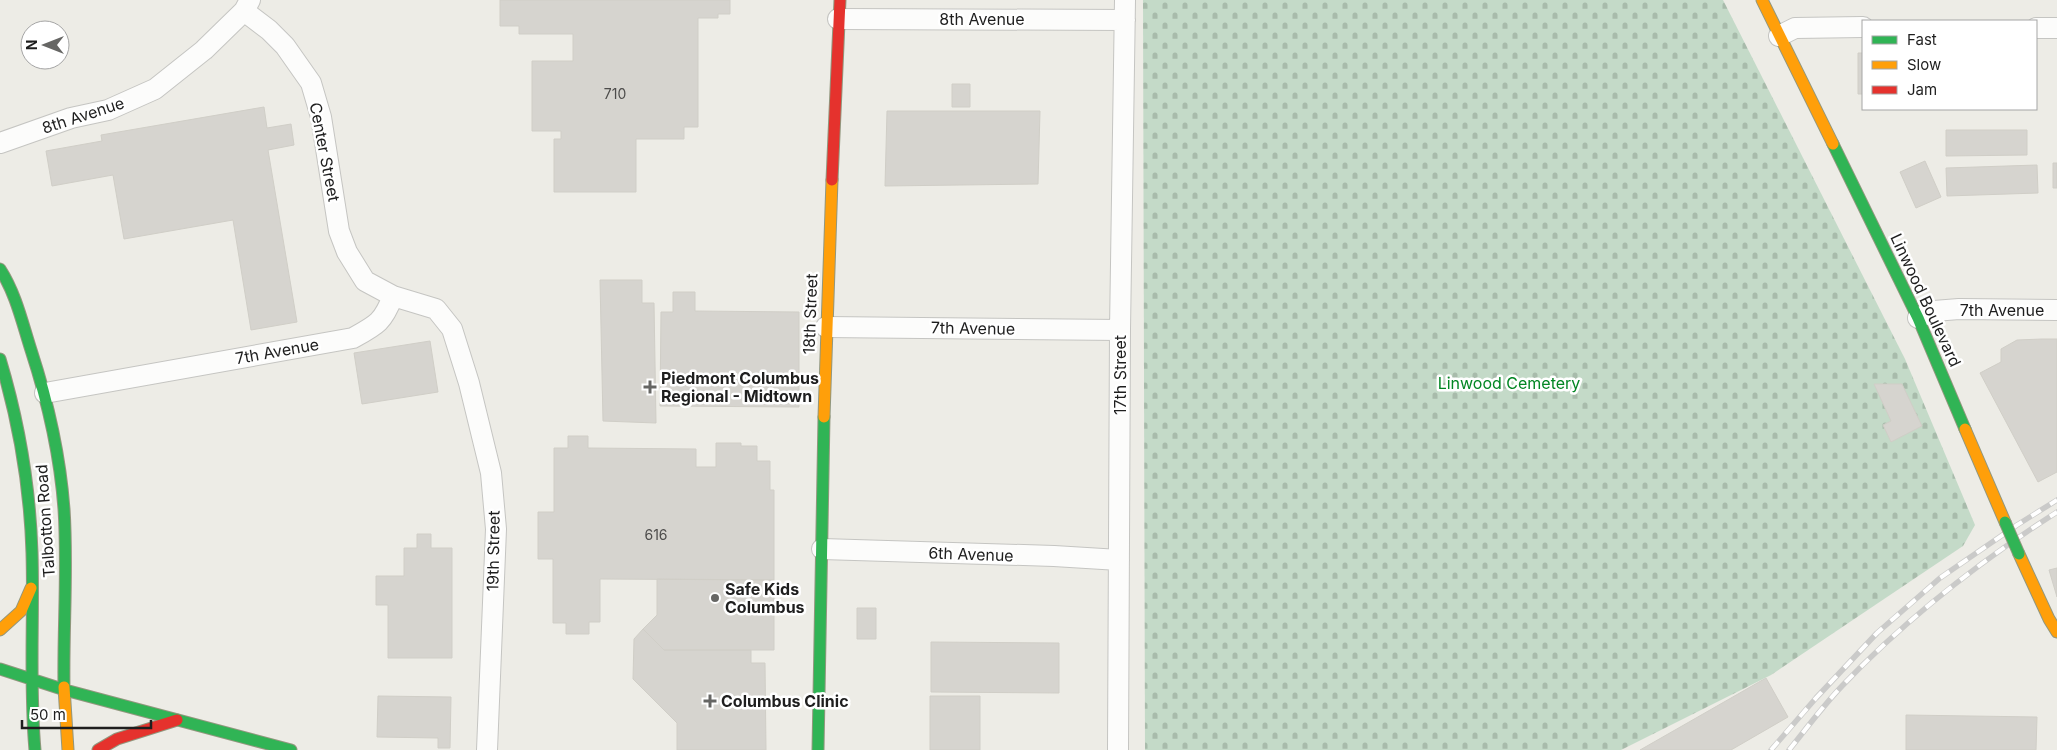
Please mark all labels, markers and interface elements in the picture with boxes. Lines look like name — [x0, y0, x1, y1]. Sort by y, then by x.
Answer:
street label: 8th Avenue — [939, 9, 1025, 29]
north arrow — [20, 20, 70, 70]
legend — [1862, 20, 2037, 110]
text: Fast — [1907, 30, 1937, 49]
text: N — [23, 40, 40, 50]
text: Slow — [1907, 55, 1941, 74]
text: Jam — [1907, 80, 1937, 99]
house number: 710 — [604, 85, 626, 102]
street label: 8th Avenue — [39, 92, 127, 138]
street label: Center Street — [306, 101, 344, 203]
street label: Linwood Boulevard — [1886, 230, 1966, 370]
street label: 18th Street — [799, 273, 821, 355]
street label: 7th Avenue — [1960, 300, 2044, 320]
street label: 7th Avenue — [931, 317, 1015, 339]
street label: 7th Avenue — [234, 334, 320, 368]
street label: 17th Street — [1110, 335, 1130, 415]
place label: Piedmont Columbus Regional - Midtown — [661, 368, 819, 406]
park label: Linwood Cemetery — [1438, 373, 1580, 393]
marker: Piedmont Columbus Regional - Midtown — [643, 380, 657, 394]
street label: Talbotton Road — [31, 464, 59, 578]
street label: 19th Street — [482, 510, 504, 592]
house number: 616 — [644, 526, 668, 543]
street label: 6th Avenue — [928, 543, 1014, 565]
place label: Safe Kids Columbus — [725, 579, 805, 617]
marker: Safe Kids Columbus — [709, 592, 721, 604]
place label: Columbus Clinic — [721, 691, 849, 711]
marker: Columbus Clinic — [703, 694, 717, 708]
scale bar — [22, 698, 151, 730]
text: 50 m — [30, 705, 66, 724]

